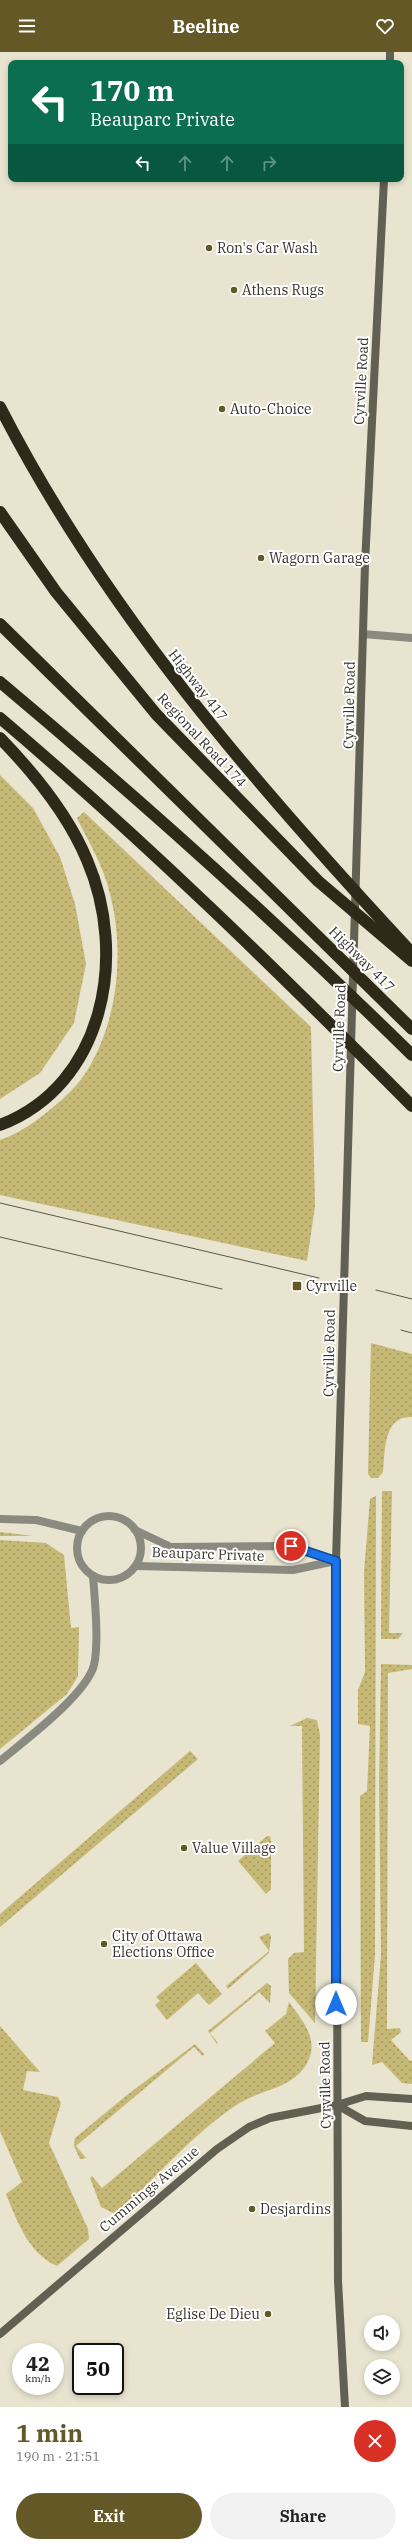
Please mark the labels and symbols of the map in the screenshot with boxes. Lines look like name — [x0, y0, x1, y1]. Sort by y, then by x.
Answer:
place label: Ron's Car Wash — [217, 239, 318, 257]
marker: Ron's Car Wash — [204, 243, 214, 253]
place label: Athens Rugs — [242, 281, 324, 299]
marker: Athens Rugs — [229, 285, 239, 295]
street label: Cyrville Road — [350, 336, 372, 425]
place label: Auto-Choice — [230, 400, 312, 418]
marker: Auto-Choice — [217, 404, 227, 414]
place label: Wagorn Garage — [269, 549, 370, 567]
marker: Wagorn Garage — [256, 553, 266, 563]
street label: Highway 417 — [164, 646, 232, 724]
street label: Cyrville Road — [339, 661, 359, 749]
street label: Regional Road 174 — [154, 689, 250, 791]
street label: Highway 417 — [325, 922, 399, 996]
street label: Cyrville Road — [328, 983, 350, 1072]
place label: Cyrville — [306, 1277, 357, 1295]
marker: Cyrville — [291, 1280, 303, 1292]
street label: Cyrville Road — [319, 1309, 339, 1397]
pin — [274, 1529, 308, 1563]
street label: Beauparc Private — [151, 1543, 265, 1565]
place label: Value Village — [192, 1839, 276, 1857]
marker: Value Village — [179, 1843, 189, 1853]
place label: City of Ottawa Elections Office — [112, 1927, 214, 1961]
marker: City of Ottawa Elections Office — [99, 1939, 109, 1949]
position arrow — [315, 1983, 357, 2025]
street label: Cyrville Road — [315, 2041, 335, 2129]
street label: Cummings Avenue — [95, 2142, 203, 2236]
place label: Desjardins — [260, 2200, 331, 2218]
marker: Desjardins — [247, 2204, 257, 2214]
place label: Eglise De Dieu — [166, 2305, 260, 2323]
marker: Eglise De Dieu — [263, 2309, 273, 2319]
speed limit sign: 50 — [72, 2343, 124, 2395]

